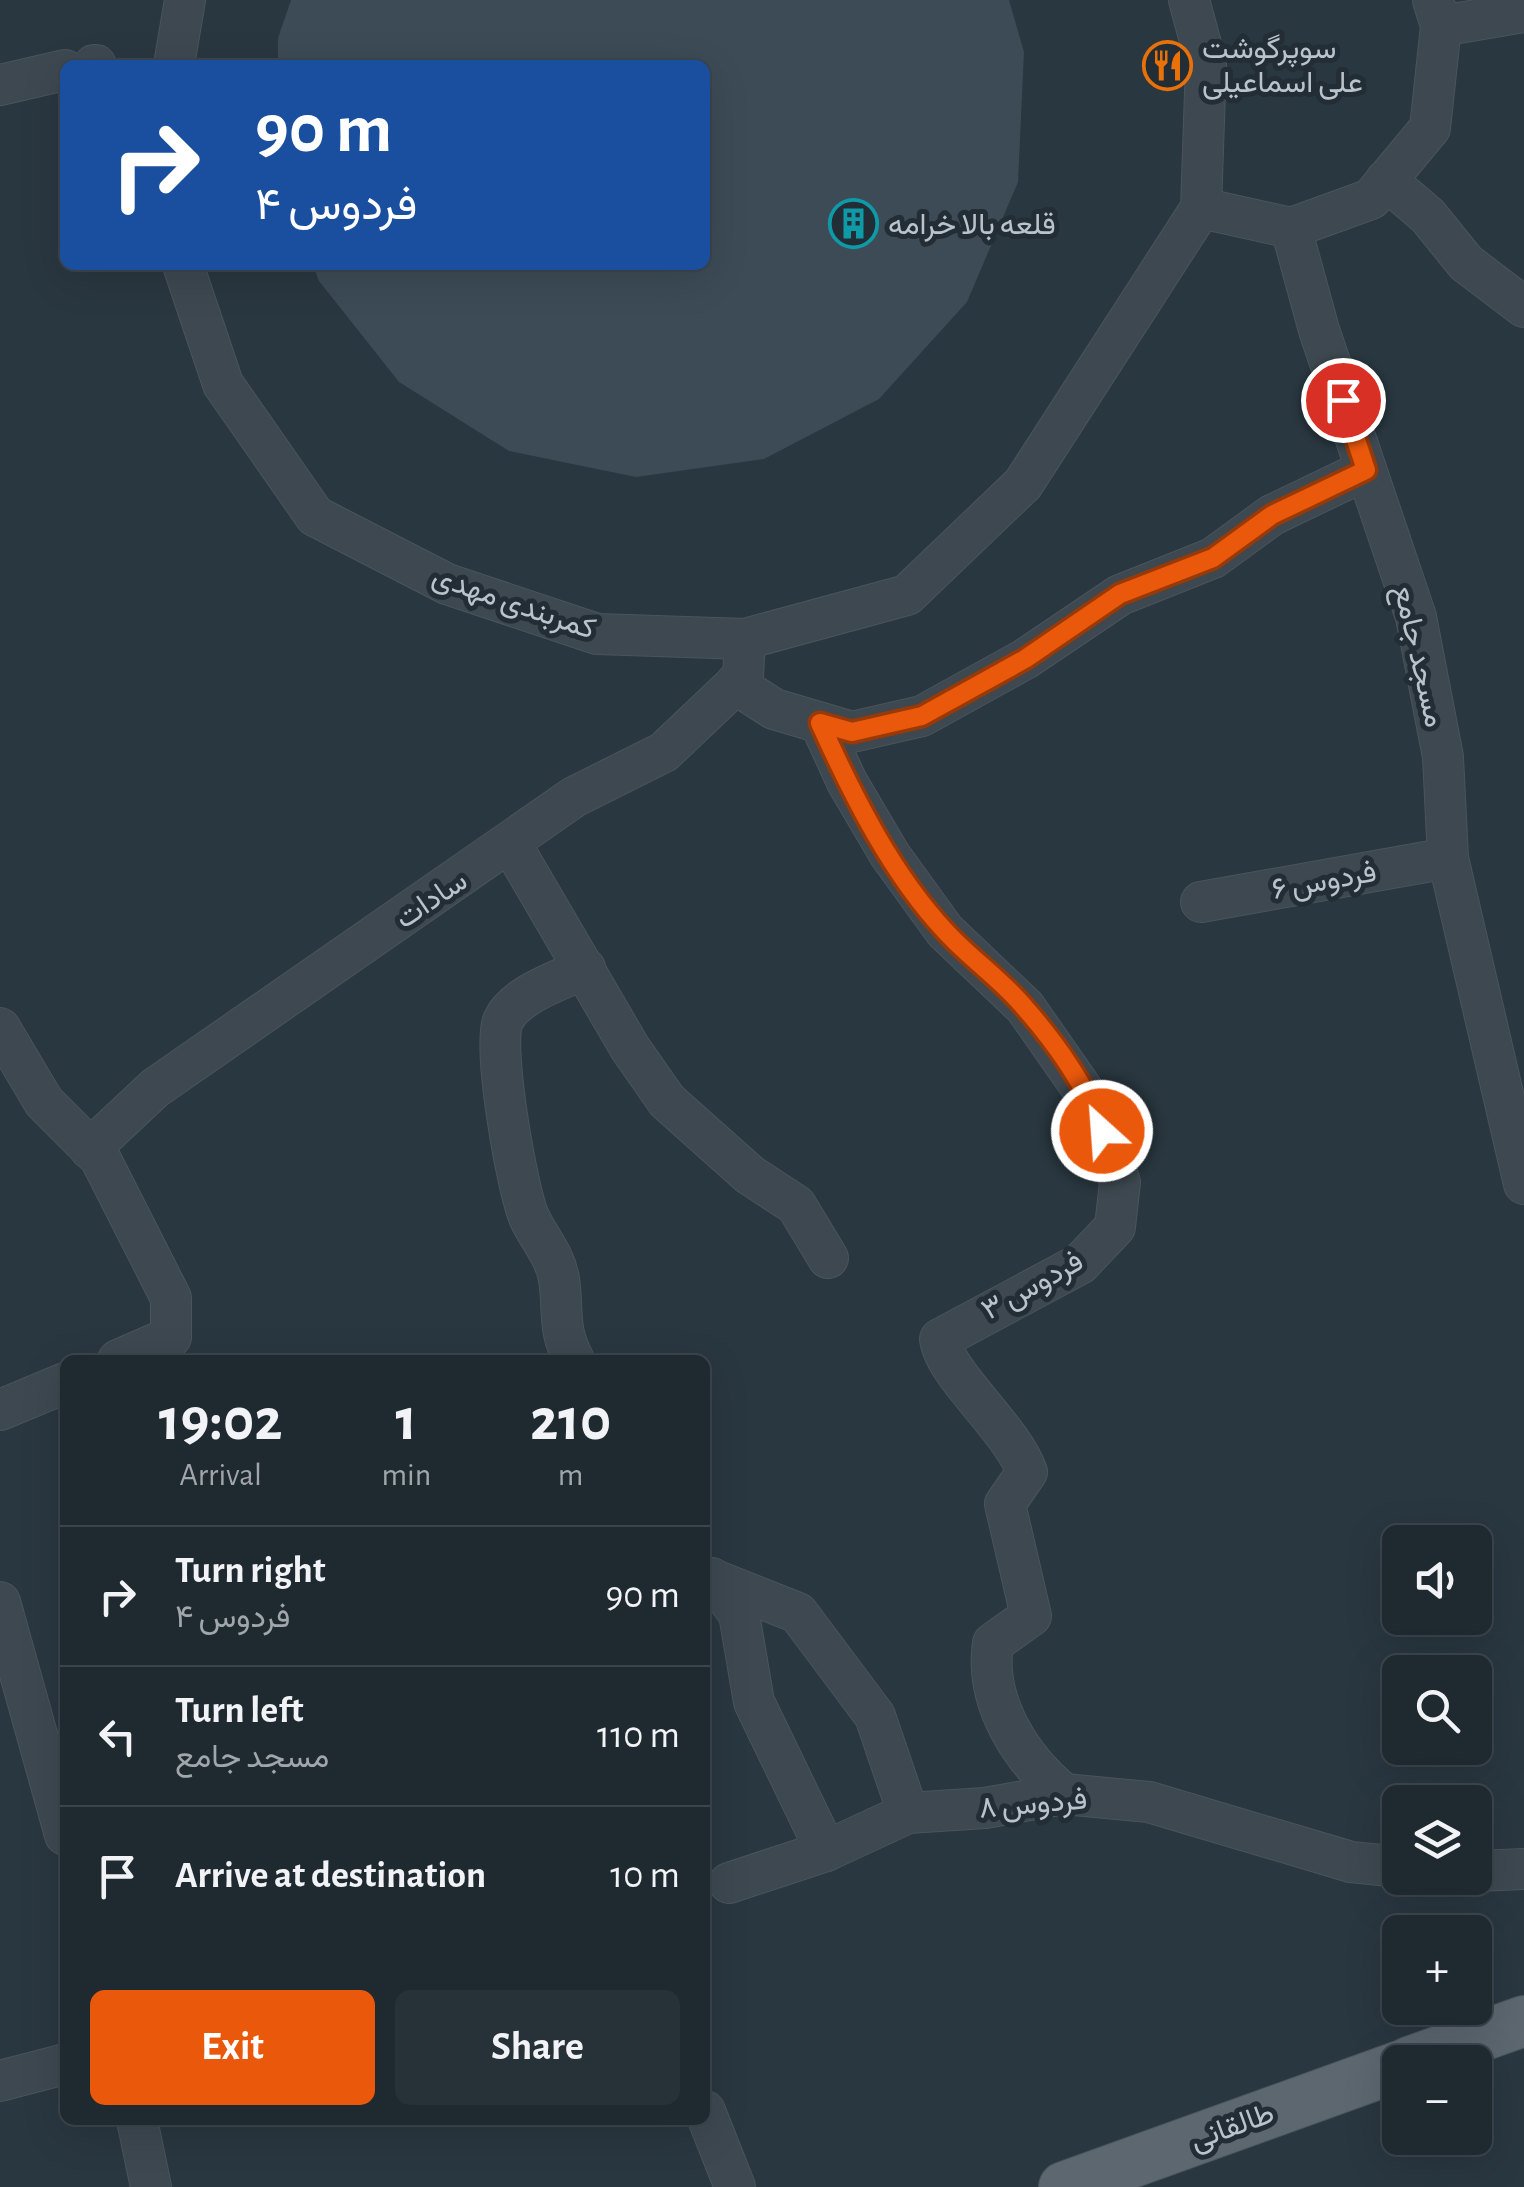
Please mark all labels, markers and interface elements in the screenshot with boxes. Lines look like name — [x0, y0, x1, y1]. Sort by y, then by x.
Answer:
place label: سوپرگوشت علی اسماعیلی — [1202, 34, 1363, 100]
restaurant icon: سوپرگوشت علی اسماعیلی — [1141, 39, 1193, 91]
text: 90 m — [255, 95, 392, 165]
icon: right — [90, 100, 220, 230]
text: فردوس ۴ — [255, 183, 417, 228]
building icon: قلعه بالا خرامه — [827, 198, 879, 250]
place label: قلعه بالا خرامه — [888, 210, 1056, 242]
pin — [1301, 358, 1386, 443]
icon: arrive — [1316, 373, 1371, 428]
street label: کمربندی مهدی — [428, 561, 599, 647]
street label: مسجد جامع — [1384, 582, 1450, 731]
street label: فردوس ۶ — [1270, 857, 1379, 907]
street label: سادات — [390, 865, 473, 934]
position arrow — [1050, 1079, 1154, 1183]
street label: فردوس ۳ — [977, 1246, 1089, 1328]
text: 19:02 — [159, 1391, 283, 1451]
text: 1 — [396, 1391, 417, 1451]
text: 210 — [530, 1391, 611, 1451]
text: Arrival — [180, 1459, 262, 1491]
text: min — [381, 1459, 431, 1491]
text: m — [558, 1459, 583, 1491]
map controls — [1382, 1525, 1492, 2155]
button: sound — [1382, 1525, 1492, 1635]
text: Turn right — [175, 1552, 325, 1590]
icon: right — [90, 1569, 145, 1624]
text: 90 m — [605, 1577, 680, 1615]
text: فردوس ۴ — [175, 1601, 290, 1633]
button: search — [1382, 1655, 1492, 1765]
text: Turn left — [175, 1692, 303, 1730]
icon: left — [90, 1709, 145, 1764]
text: 110 m — [597, 1717, 680, 1755]
text: مسجد جامع — [175, 1741, 329, 1773]
street label: فردوس ۸ — [978, 1784, 1089, 1826]
button: layers — [1382, 1785, 1492, 1895]
icon: arrive — [90, 1849, 145, 1904]
text: Arrive at destination — [175, 1857, 486, 1895]
text: 10 m — [610, 1857, 680, 1895]
button: + — [1382, 1915, 1492, 2025]
button: Exit — [90, 1990, 375, 2105]
button: Share — [395, 1990, 680, 2105]
button: − — [1382, 2045, 1492, 2155]
street label: طالقانی — [1186, 2098, 1279, 2158]

